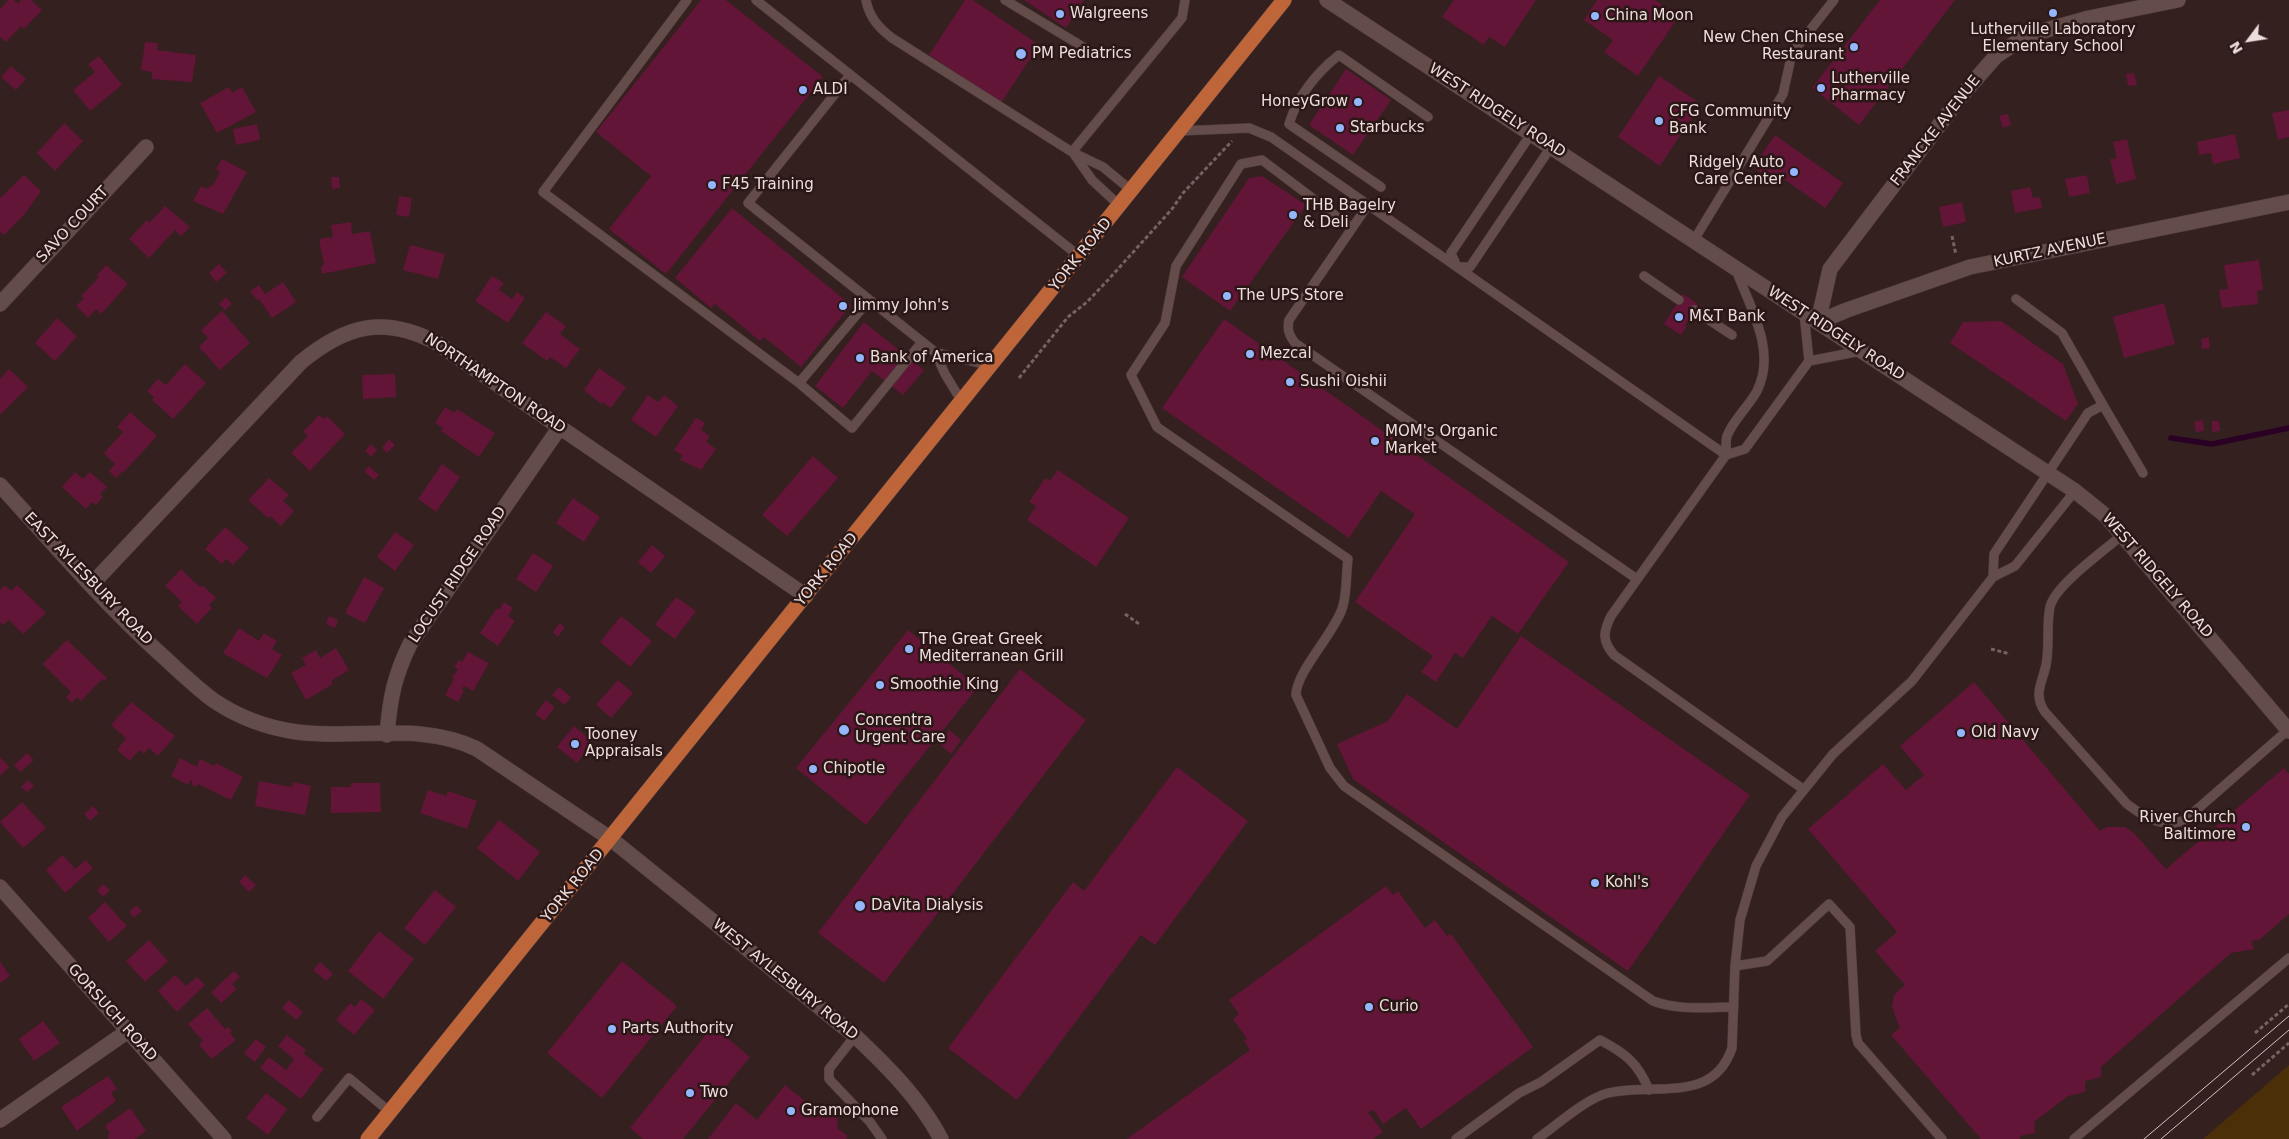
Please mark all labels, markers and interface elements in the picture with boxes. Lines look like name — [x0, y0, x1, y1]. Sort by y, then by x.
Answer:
place label: Walgreens — [1070, 5, 1148, 23]
place label: China Moon — [1605, 7, 1693, 25]
marker: Lutherville Laboratory Elementary School — [2047, 7, 2059, 19]
marker: Walgreens — [1054, 8, 1066, 20]
marker: China Moon — [1589, 10, 1601, 22]
north arrow — [2224, 15, 2274, 65]
place label: Lutherville Laboratory Elementary School — [1970, 21, 2136, 56]
place label: New Chen Chinese Restaurant — [1703, 29, 1844, 64]
text: N — [2226, 39, 2246, 57]
marker: New Chen Chinese Restaurant — [1848, 41, 1860, 53]
place label: PM Pediatrics — [1032, 45, 1132, 63]
marker: PM Pediatrics — [1014, 47, 1028, 61]
street label: WEST RIDGELY ROAD — [1425, 60, 1569, 162]
place label: Lutherville Pharmacy — [1831, 70, 1910, 105]
street label: FRANCKE AVENUE — [1887, 72, 1985, 190]
place label: ALDI — [813, 81, 848, 99]
marker: Lutherville Pharmacy — [1815, 82, 1827, 94]
marker: ALDI — [797, 84, 809, 96]
place label: HoneyGrow — [1261, 93, 1348, 111]
marker: HoneyGrow — [1352, 96, 1364, 108]
place label: CFG Community Bank — [1669, 103, 1791, 138]
marker: CFG Community Bank — [1653, 115, 1665, 127]
place label: Starbucks — [1350, 119, 1425, 137]
marker: Starbucks — [1334, 122, 1346, 134]
place label: Ridgely Auto Care Center — [1688, 154, 1784, 189]
marker: Ridgely Auto Care Center — [1788, 166, 1800, 178]
place label: F45 Training — [722, 176, 814, 194]
marker: F45 Training — [706, 179, 718, 191]
street label: SAVO COURT — [33, 183, 113, 267]
place label: THB Bagelry & Deli — [1303, 197, 1396, 232]
marker: THB Bagelry & Deli — [1287, 209, 1299, 221]
street label: YORK ROAD — [1046, 215, 1116, 295]
street label: KURTZ AVENUE — [1992, 230, 2108, 272]
street label: WEST RIDGELY ROAD — [1764, 283, 1908, 385]
place label: The UPS Store — [1237, 287, 1344, 305]
marker: The UPS Store — [1221, 290, 1233, 302]
place label: Jimmy John's — [853, 297, 949, 315]
marker: Jimmy John's — [837, 300, 849, 312]
place label: M&T Bank — [1689, 308, 1765, 326]
marker: M&T Bank — [1673, 311, 1685, 323]
street label: NORTHAMPTON ROAD — [421, 330, 569, 438]
place label: Mezcal — [1260, 345, 1312, 363]
marker: Mezcal — [1244, 348, 1256, 360]
place label: Bank of America — [870, 349, 994, 367]
marker: Bank of America — [854, 352, 866, 364]
place label: Sushi Oishii — [1300, 373, 1387, 391]
marker: Sushi Oishii — [1284, 376, 1296, 388]
place label: MOM's Organic Market — [1385, 423, 1498, 458]
marker: MOM's Organic Market — [1369, 435, 1381, 447]
street label: LOCUST RIDGE ROAD — [406, 503, 510, 647]
street label: EAST AYLESBURY ROAD — [20, 509, 156, 649]
street label: WEST RIDGELY ROAD — [2098, 510, 2216, 642]
street label: YORK ROAD — [792, 530, 862, 610]
place label: The Great Greek Mediterranean Grill — [919, 631, 1064, 666]
marker: The Great Greek Mediterranean Grill — [903, 643, 915, 655]
place label: Smoothie King — [890, 676, 999, 694]
marker: Smoothie King — [874, 679, 886, 691]
place label: Concentra Urgent Care — [855, 712, 946, 747]
marker: Concentra Urgent Care — [837, 723, 851, 737]
place label: Old Navy — [1971, 724, 2039, 742]
place label: Tooney Appraisals — [585, 726, 663, 761]
marker: Old Navy — [1955, 727, 1967, 739]
marker: Tooney Appraisals — [569, 738, 581, 750]
place label: Chipotle — [823, 760, 885, 778]
marker: Chipotle — [807, 763, 819, 775]
place label: River Church Baltimore — [2139, 809, 2236, 844]
marker: River Church Baltimore — [2240, 821, 2252, 833]
street label: YORK ROAD — [538, 846, 608, 926]
place label: Kohl's — [1605, 874, 1649, 892]
marker: Kohl's — [1589, 877, 1601, 889]
place label: DaVita Dialysis — [871, 897, 983, 915]
marker: DaVita Dialysis — [853, 899, 867, 913]
street label: WEST AYLESBURY ROAD — [709, 916, 861, 1044]
street label: GORSUCH ROAD — [64, 961, 160, 1065]
place label: Curio — [1379, 998, 1418, 1016]
marker: Curio — [1363, 1001, 1375, 1013]
place label: Parts Authority — [622, 1020, 734, 1038]
marker: Parts Authority — [606, 1023, 618, 1035]
place label: Two — [700, 1084, 728, 1102]
marker: Two — [684, 1087, 696, 1099]
place label: Gramophone — [801, 1102, 899, 1120]
marker: Gramophone — [785, 1105, 797, 1117]

